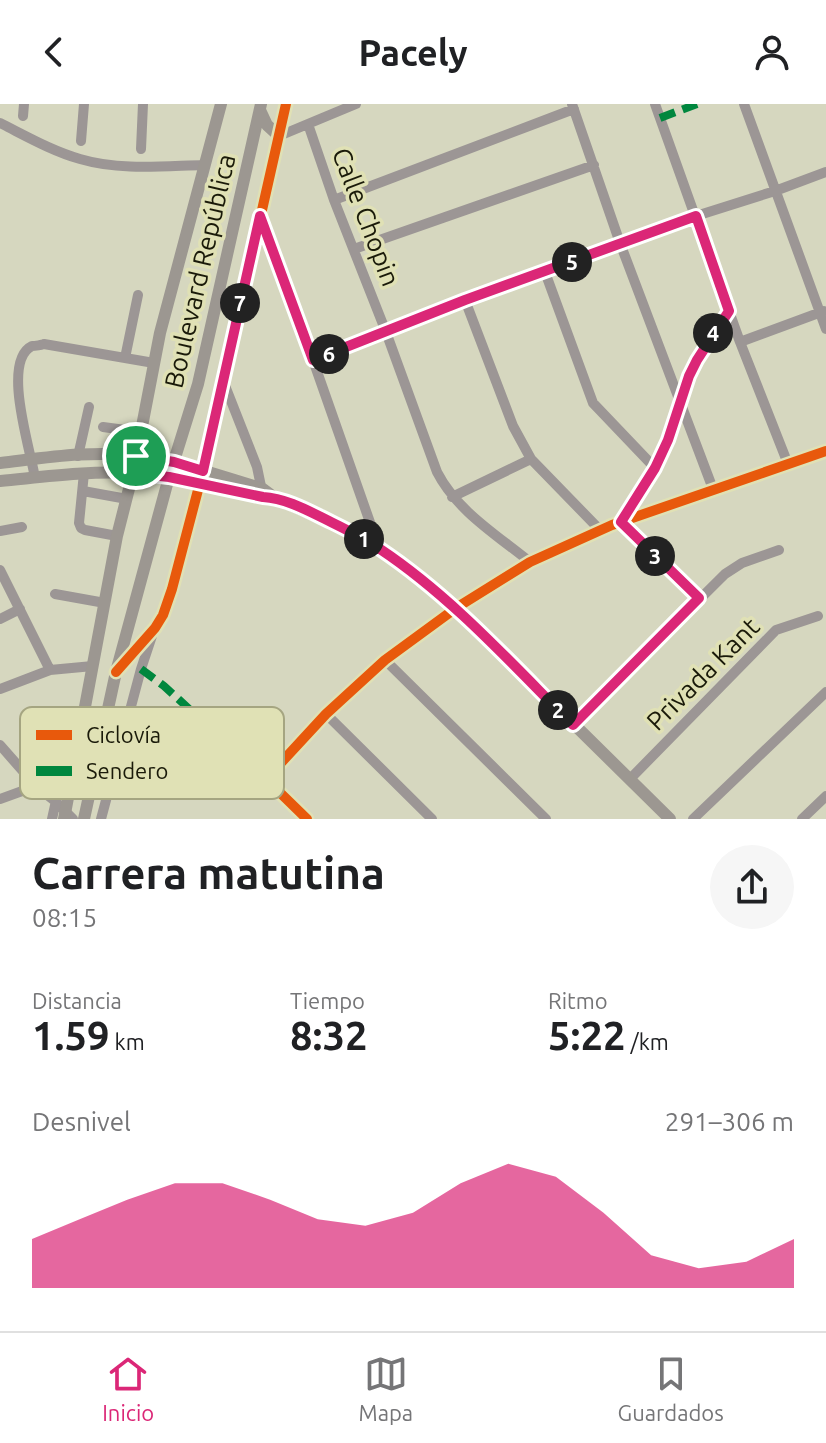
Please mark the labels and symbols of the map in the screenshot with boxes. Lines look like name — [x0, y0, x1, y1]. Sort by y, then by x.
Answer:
street label: Calle Chopin — [327, 144, 406, 290]
street label: Boulevard República — [158, 151, 241, 391]
pin: 5 — [552, 242, 592, 282]
pin: 7 — [220, 283, 260, 323]
pin: 4 — [693, 313, 733, 353]
pin: 6 — [309, 334, 349, 374]
pin — [102, 422, 170, 490]
pin: 1 — [344, 519, 384, 559]
pin: 3 — [635, 536, 675, 576]
street label: Privada Kant — [641, 612, 765, 736]
pin: 2 — [538, 690, 578, 730]
legend — [20, 707, 284, 799]
text: Ciclovía — [86, 722, 161, 747]
text: Sendero — [86, 758, 168, 783]

